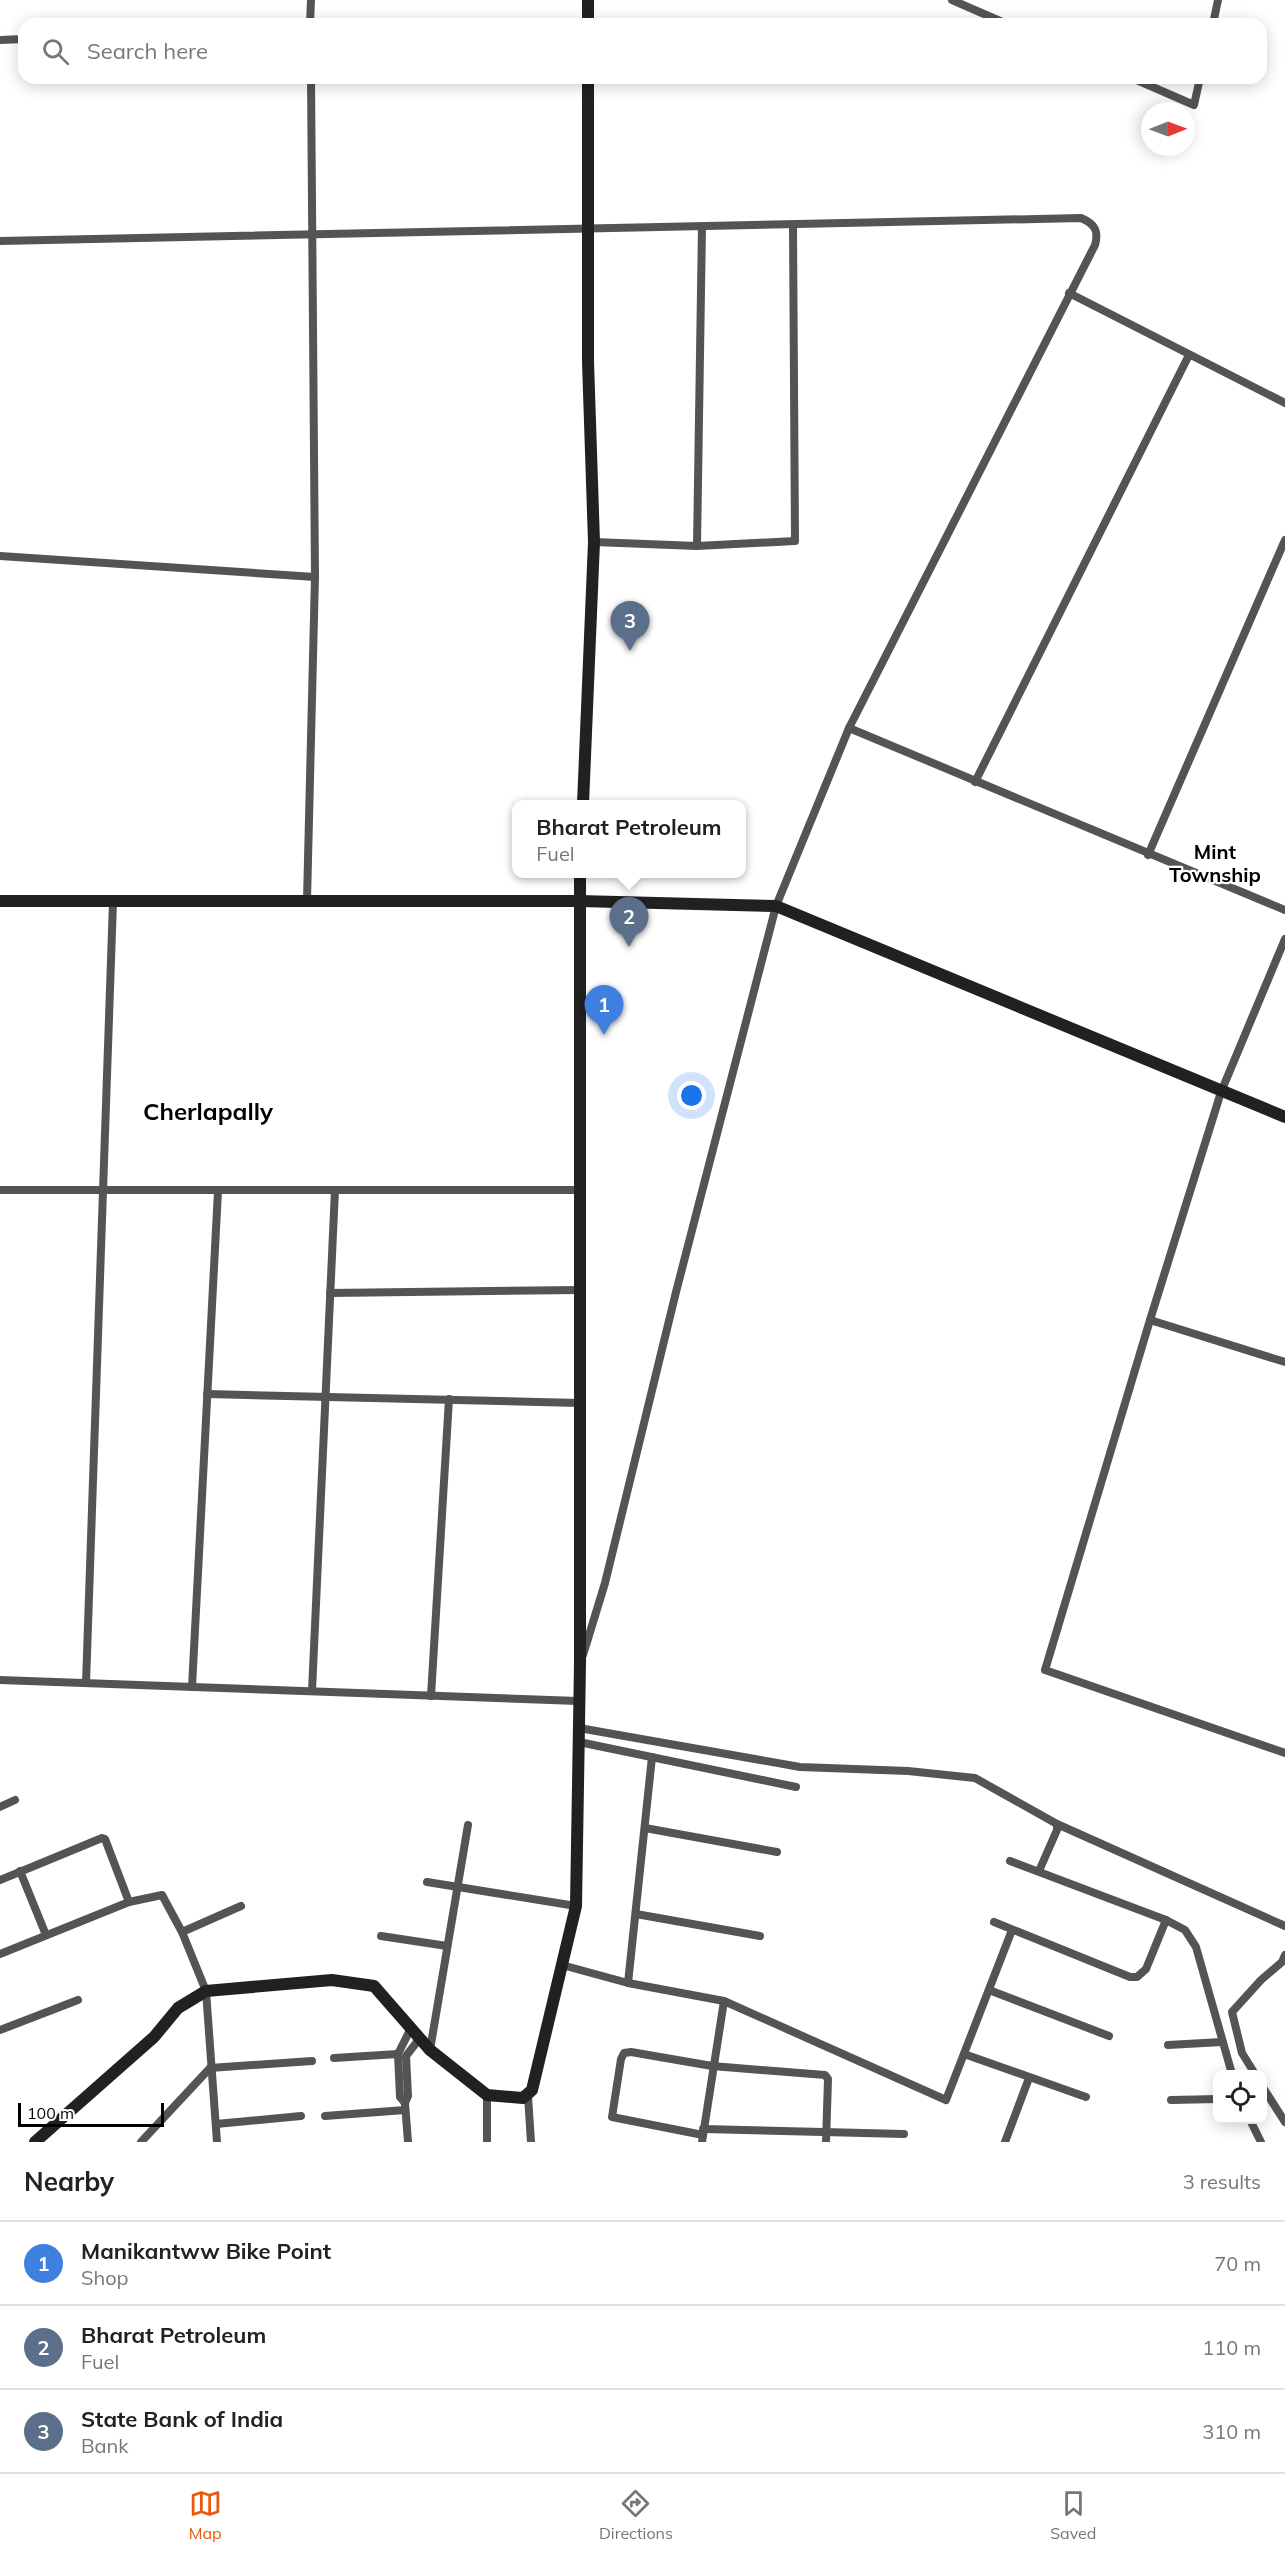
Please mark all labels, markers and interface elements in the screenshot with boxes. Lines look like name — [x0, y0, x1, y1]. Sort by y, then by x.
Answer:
search box — [18, 18, 1267, 84]
icon: search — [39, 35, 72, 68]
text: Search here — [87, 37, 208, 65]
north arrow — [1141, 102, 1195, 156]
pin: 3 — [610, 602, 650, 651]
popup — [512, 800, 746, 878]
text: Bharat Petroleum — [536, 813, 722, 841]
district label: Mint Township — [1169, 839, 1261, 887]
text: Fuel — [536, 841, 575, 866]
pin: 2 — [610, 898, 648, 947]
pin: 1 — [584, 986, 624, 1035]
your location — [677, 1081, 706, 1110]
district label: Cherlapally — [143, 1096, 274, 1126]
map controls — [1213, 2070, 1267, 2124]
button: locate — [1213, 2070, 1267, 2124]
scale bar — [18, 2100, 164, 2128]
text: 100 m — [27, 2103, 74, 2123]
text: Nearby — [24, 2165, 114, 2198]
text: 3 results — [1183, 2169, 1261, 2194]
text: Manikantww Bike Point — [81, 2237, 331, 2265]
text: 1 — [38, 2251, 50, 2276]
text: 70 m — [1214, 2251, 1261, 2276]
text: Shop — [81, 2265, 129, 2290]
text: Bharat Petroleum — [81, 2321, 266, 2349]
text: 2 — [38, 2335, 50, 2360]
text: 110 m — [1202, 2335, 1261, 2360]
text: Fuel — [81, 2349, 119, 2374]
text: State Bank of India — [81, 2405, 283, 2433]
text: 3 — [38, 2419, 50, 2444]
text: 310 m — [1202, 2419, 1261, 2444]
text: Bank — [81, 2433, 129, 2458]
tab: Map — [189, 2487, 222, 2543]
tab: Directions — [599, 2487, 673, 2543]
tab: Saved — [1050, 2487, 1096, 2543]

